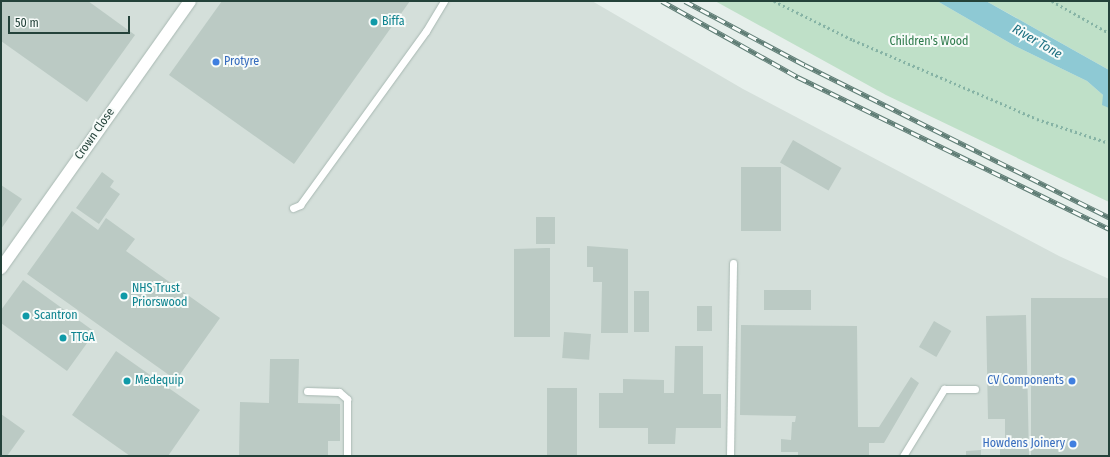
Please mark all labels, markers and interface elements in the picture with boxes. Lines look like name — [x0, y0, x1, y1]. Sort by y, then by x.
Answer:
scale bar — [10, 8, 132, 34]
place label: Biffa — [382, 15, 405, 29]
text: 50 m — [15, 16, 39, 30]
marker: Biffa — [369, 17, 379, 27]
water label: River Tone — [1009, 22, 1065, 62]
park label: Children's Wood — [889, 35, 969, 49]
place label: Protyre — [224, 55, 259, 69]
marker: Protyre — [211, 57, 221, 67]
street label: Crown Close — [72, 105, 118, 163]
place label: NHS Trust Priorswood — [132, 282, 188, 310]
marker: NHS Trust Priorswood — [119, 291, 129, 301]
place label: Scantron — [34, 309, 78, 323]
marker: Scantron — [21, 311, 31, 321]
place label: TTGA — [71, 331, 95, 345]
marker: TTGA — [58, 333, 68, 343]
place label: Medequip — [135, 374, 184, 388]
place label: CV Components — [987, 374, 1064, 388]
marker: Medequip — [122, 376, 132, 386]
marker: CV Components — [1067, 376, 1077, 386]
place label: Howdens Joinery — [983, 437, 1065, 451]
marker: Howdens Joinery — [1068, 439, 1078, 449]

